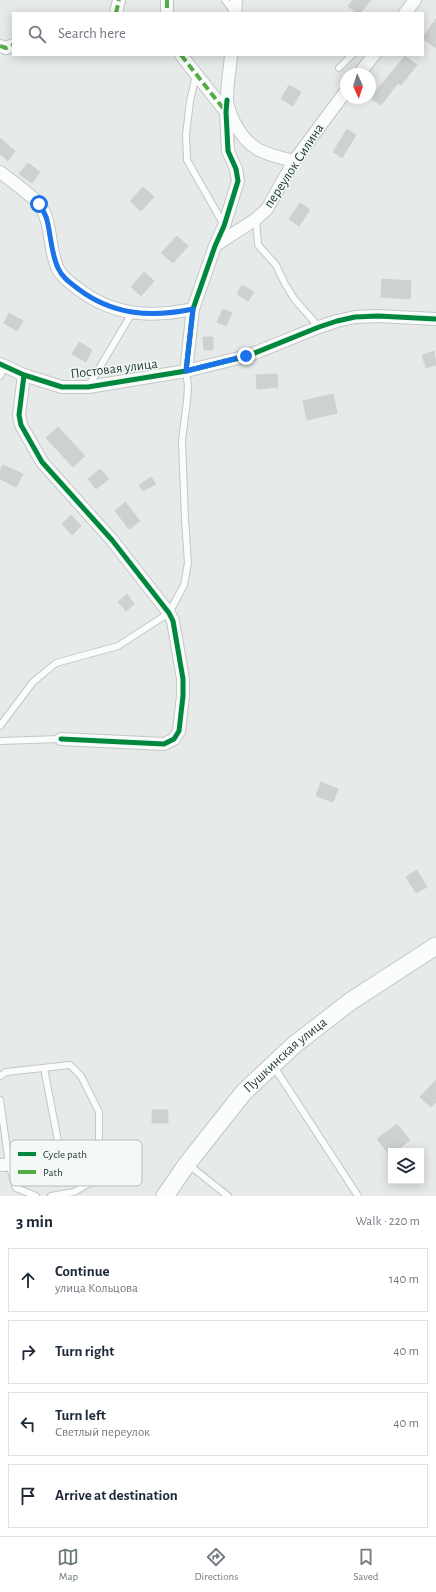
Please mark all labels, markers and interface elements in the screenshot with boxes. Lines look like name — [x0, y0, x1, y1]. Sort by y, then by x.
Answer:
search box — [12, 12, 424, 56]
icon: search — [26, 23, 48, 45]
text: Search here — [58, 26, 126, 41]
north arrow — [340, 68, 376, 104]
street label: переулок Силина — [262, 121, 327, 211]
route start — [30, 195, 48, 213]
route end — [237, 347, 255, 365]
street label: Постовая улица — [70, 357, 159, 381]
street label: Пушкинская улица — [241, 1015, 330, 1095]
legend — [10, 1140, 142, 1186]
map controls — [388, 1148, 424, 1184]
button: layers — [388, 1148, 424, 1184]
text: Cycle path — [43, 1149, 87, 1160]
text: Path — [43, 1167, 63, 1178]
text: 3 min — [16, 1213, 53, 1230]
text: Walk · 220 m — [355, 1215, 420, 1228]
text: Continue — [55, 1264, 110, 1279]
icon: ahead — [17, 1269, 39, 1291]
text: 140 m — [389, 1273, 419, 1286]
text: улица Кольцова — [55, 1282, 138, 1295]
icon: right — [17, 1341, 39, 1363]
text: Turn right — [55, 1344, 114, 1359]
text: 40 m — [393, 1345, 419, 1358]
text: Turn left — [55, 1408, 106, 1423]
icon: left — [17, 1413, 39, 1435]
text: 40 m — [393, 1417, 419, 1430]
text: Светлый переулок — [55, 1426, 150, 1439]
icon: arrive — [17, 1485, 39, 1507]
text: Arrive at destination — [55, 1488, 178, 1503]
tab: Map — [57, 1546, 79, 1583]
tab: Directions — [194, 1546, 238, 1583]
tab: Saved — [353, 1546, 378, 1583]

